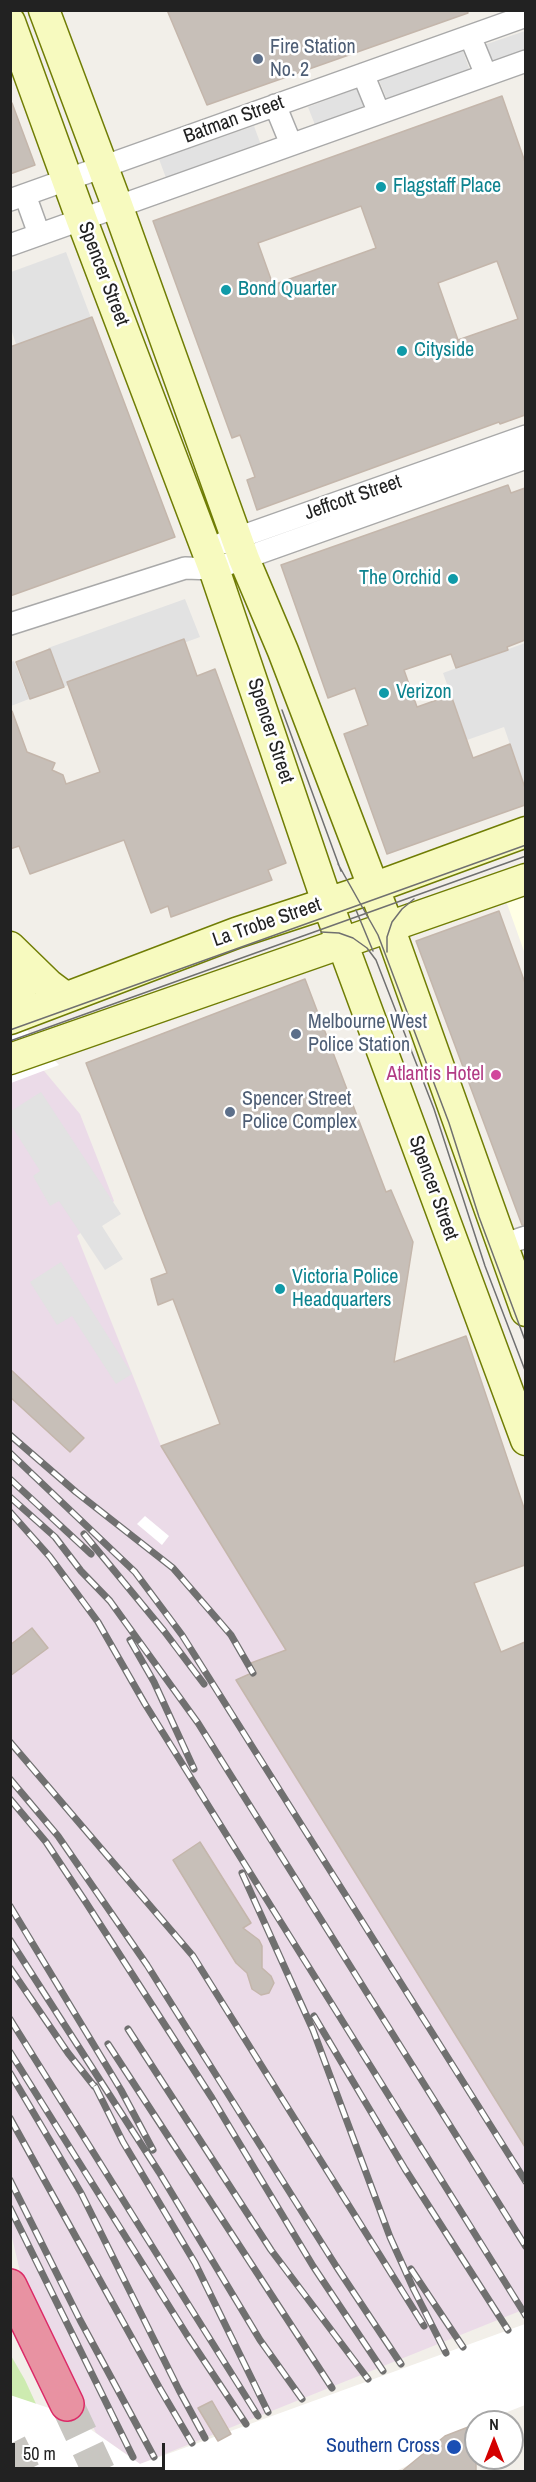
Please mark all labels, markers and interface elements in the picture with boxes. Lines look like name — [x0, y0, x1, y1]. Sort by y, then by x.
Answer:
place label: Fire Station No. 2 — [270, 36, 356, 83]
marker: Fire Station No. 2 — [251, 52, 265, 66]
street label: Batman Street — [181, 91, 287, 149]
place label: Flagstaff Place — [393, 175, 501, 199]
marker: Flagstaff Place — [374, 180, 388, 194]
street label: Spencer Street — [72, 219, 134, 329]
place label: Bond Quarter — [238, 278, 336, 302]
marker: Bond Quarter — [219, 283, 233, 297]
place label: Cityside — [414, 339, 474, 363]
marker: Cityside — [395, 344, 409, 358]
street label: Jeffcott Street — [301, 470, 405, 526]
place label: The Orchid — [359, 567, 441, 591]
marker: The Orchid — [446, 572, 460, 586]
street label: Spencer Street — [242, 675, 298, 787]
place label: Verizon — [396, 681, 452, 705]
marker: Verizon — [377, 686, 391, 700]
street label: La Trobe Street — [210, 893, 324, 953]
place label: Melbourne West Police Station — [308, 1011, 427, 1058]
marker: Melbourne West Police Station — [289, 1027, 303, 1041]
place label: Atlantis Hotel — [386, 1063, 484, 1087]
marker: Atlantis Hotel — [489, 1068, 503, 1082]
place label: Spencer Street Police Complex — [242, 1088, 357, 1135]
marker: Spencer Street Police Complex — [223, 1105, 237, 1119]
street label: Spencer Street — [403, 1132, 463, 1244]
place label: Victoria Police Headquarters — [292, 1266, 398, 1313]
marker: Victoria Police Headquarters — [273, 1282, 287, 1296]
north arrow — [464, 2410, 524, 2470]
text: N — [489, 2413, 499, 2435]
scale bar — [15, 2431, 168, 2469]
place label: Southern Cross — [326, 2435, 440, 2459]
marker: Southern Cross — [445, 2438, 463, 2456]
text: 50 m — [23, 2441, 56, 2466]

